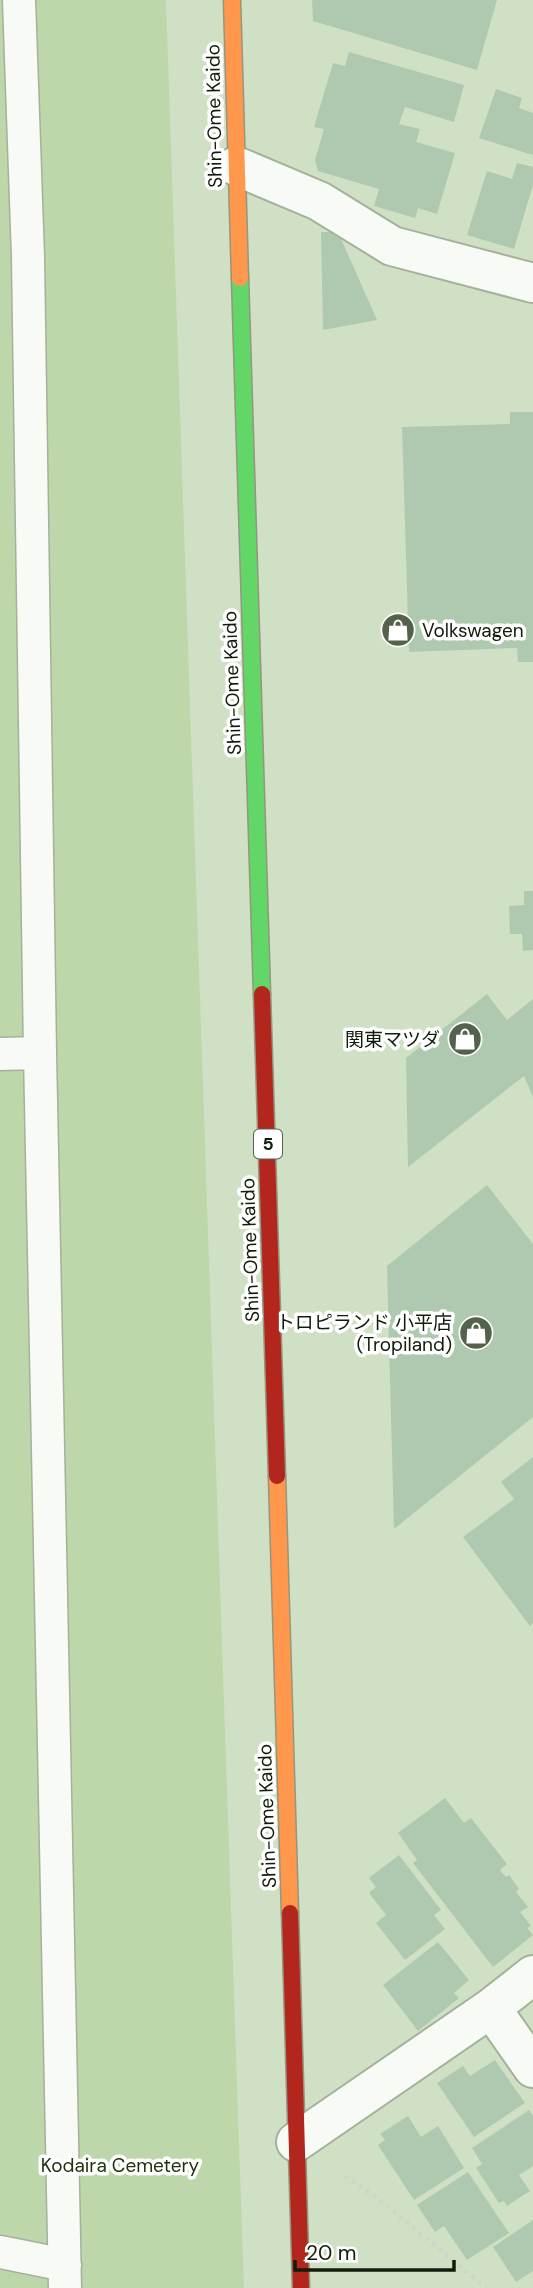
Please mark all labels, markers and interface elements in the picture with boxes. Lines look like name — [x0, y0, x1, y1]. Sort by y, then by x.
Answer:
street label: Shin-Ome Kaido — [200, 44, 228, 188]
street label: Shin-Ome Kaido — [217, 611, 247, 755]
shop icon: Volkswagen — [379, 611, 417, 649]
place label: Volkswagen — [422, 618, 524, 643]
shop icon: 関東マツダ — [446, 1020, 484, 1058]
place label: 関東マツダ — [345, 1027, 440, 1052]
road number: 5 — [254, 1129, 282, 1158]
street label: Shin-Ome Kaido — [235, 1178, 265, 1322]
place label: トロピランド 小平店 (Tropiland) — [276, 1310, 452, 1357]
shop icon: トロピランド 小平店 (Tropiland) — [457, 1314, 495, 1352]
street label: Shin-Ome Kaido — [252, 1744, 282, 1888]
park label: Kodaira Cemetery — [41, 2153, 200, 2178]
scale bar — [295, 2228, 454, 2272]
text: 20 m — [306, 2239, 357, 2267]

